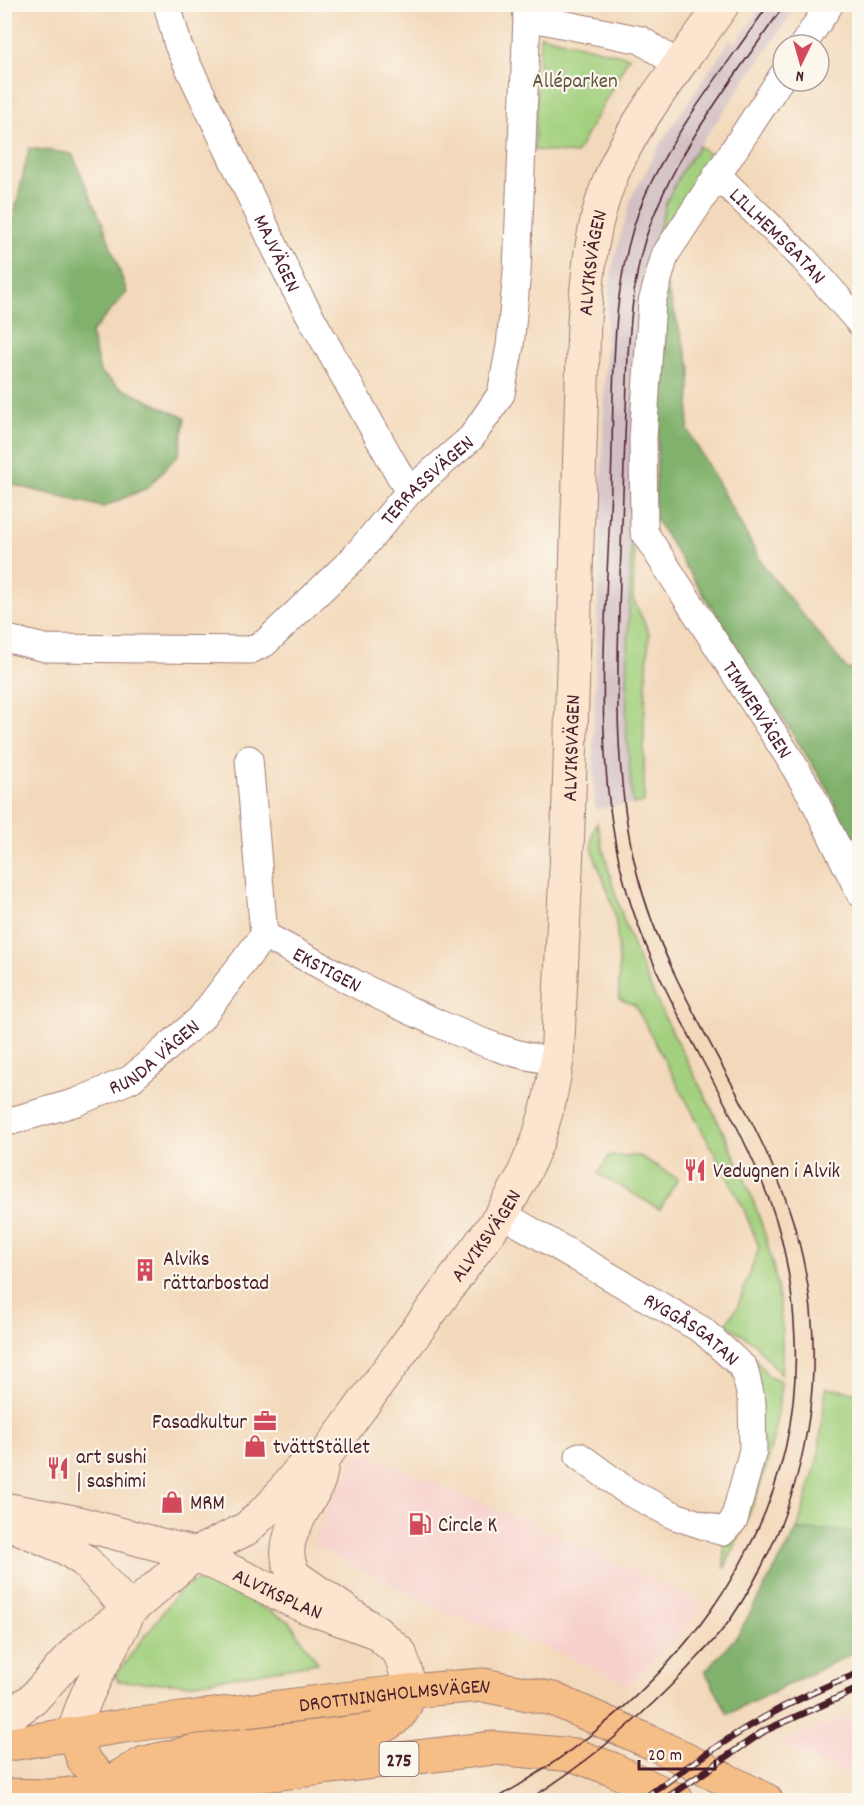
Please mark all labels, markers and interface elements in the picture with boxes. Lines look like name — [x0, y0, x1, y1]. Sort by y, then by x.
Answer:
north arrow — [771, 33, 831, 93]
text: N — [795, 64, 805, 87]
park label: Alléparken — [532, 68, 618, 98]
street label: LILLHEMSGATAN — [721, 182, 832, 292]
street label: ALVIKSVÄGEN — [572, 207, 617, 317]
street label: MAJVÄGEN — [243, 210, 306, 298]
street label: TERRASSVÄGEN — [375, 430, 482, 533]
street label: TIMMERVÄGEN — [713, 656, 798, 766]
street label: ALVIKSVÄGEN — [557, 694, 590, 802]
street label: EKSTIGEN — [286, 941, 366, 1002]
street label: RUNDA VÄGEN — [105, 1013, 208, 1105]
restaurant icon: Vedugnen i Alvik — [682, 1157, 708, 1183]
place label: Vedugnen i Alvik — [713, 1158, 840, 1188]
street label: ALVIKSVÄGEN — [445, 1185, 531, 1290]
place label: Alviks rättarbostad — [163, 1246, 269, 1300]
building icon: Alviks rättarbostad — [132, 1257, 158, 1283]
street label: RYGGÅSGATAN — [637, 1287, 745, 1375]
office icon: Fasadkultur — [252, 1408, 278, 1434]
place label: Fasadkultur — [152, 1409, 247, 1439]
shop icon: tvättStället — [242, 1433, 268, 1459]
place label: tvättStället — [273, 1434, 370, 1464]
place label: art sushi | sashimi — [76, 1444, 147, 1498]
restaurant icon: art sushi | sashimi — [45, 1455, 71, 1481]
shop icon: MRM — [159, 1489, 185, 1515]
place label: MRM — [190, 1490, 225, 1520]
fuel station icon: Circle K — [407, 1511, 433, 1537]
place label: Circle K — [438, 1512, 497, 1542]
street label: ALVIKSPLAN — [227, 1562, 326, 1629]
street label: DROTTNINGHOLMSVÄGEN — [298, 1673, 492, 1722]
scale bar — [639, 1733, 716, 1771]
road number: 275 — [380, 1742, 418, 1776]
text: 20 m — [648, 1744, 682, 1769]

